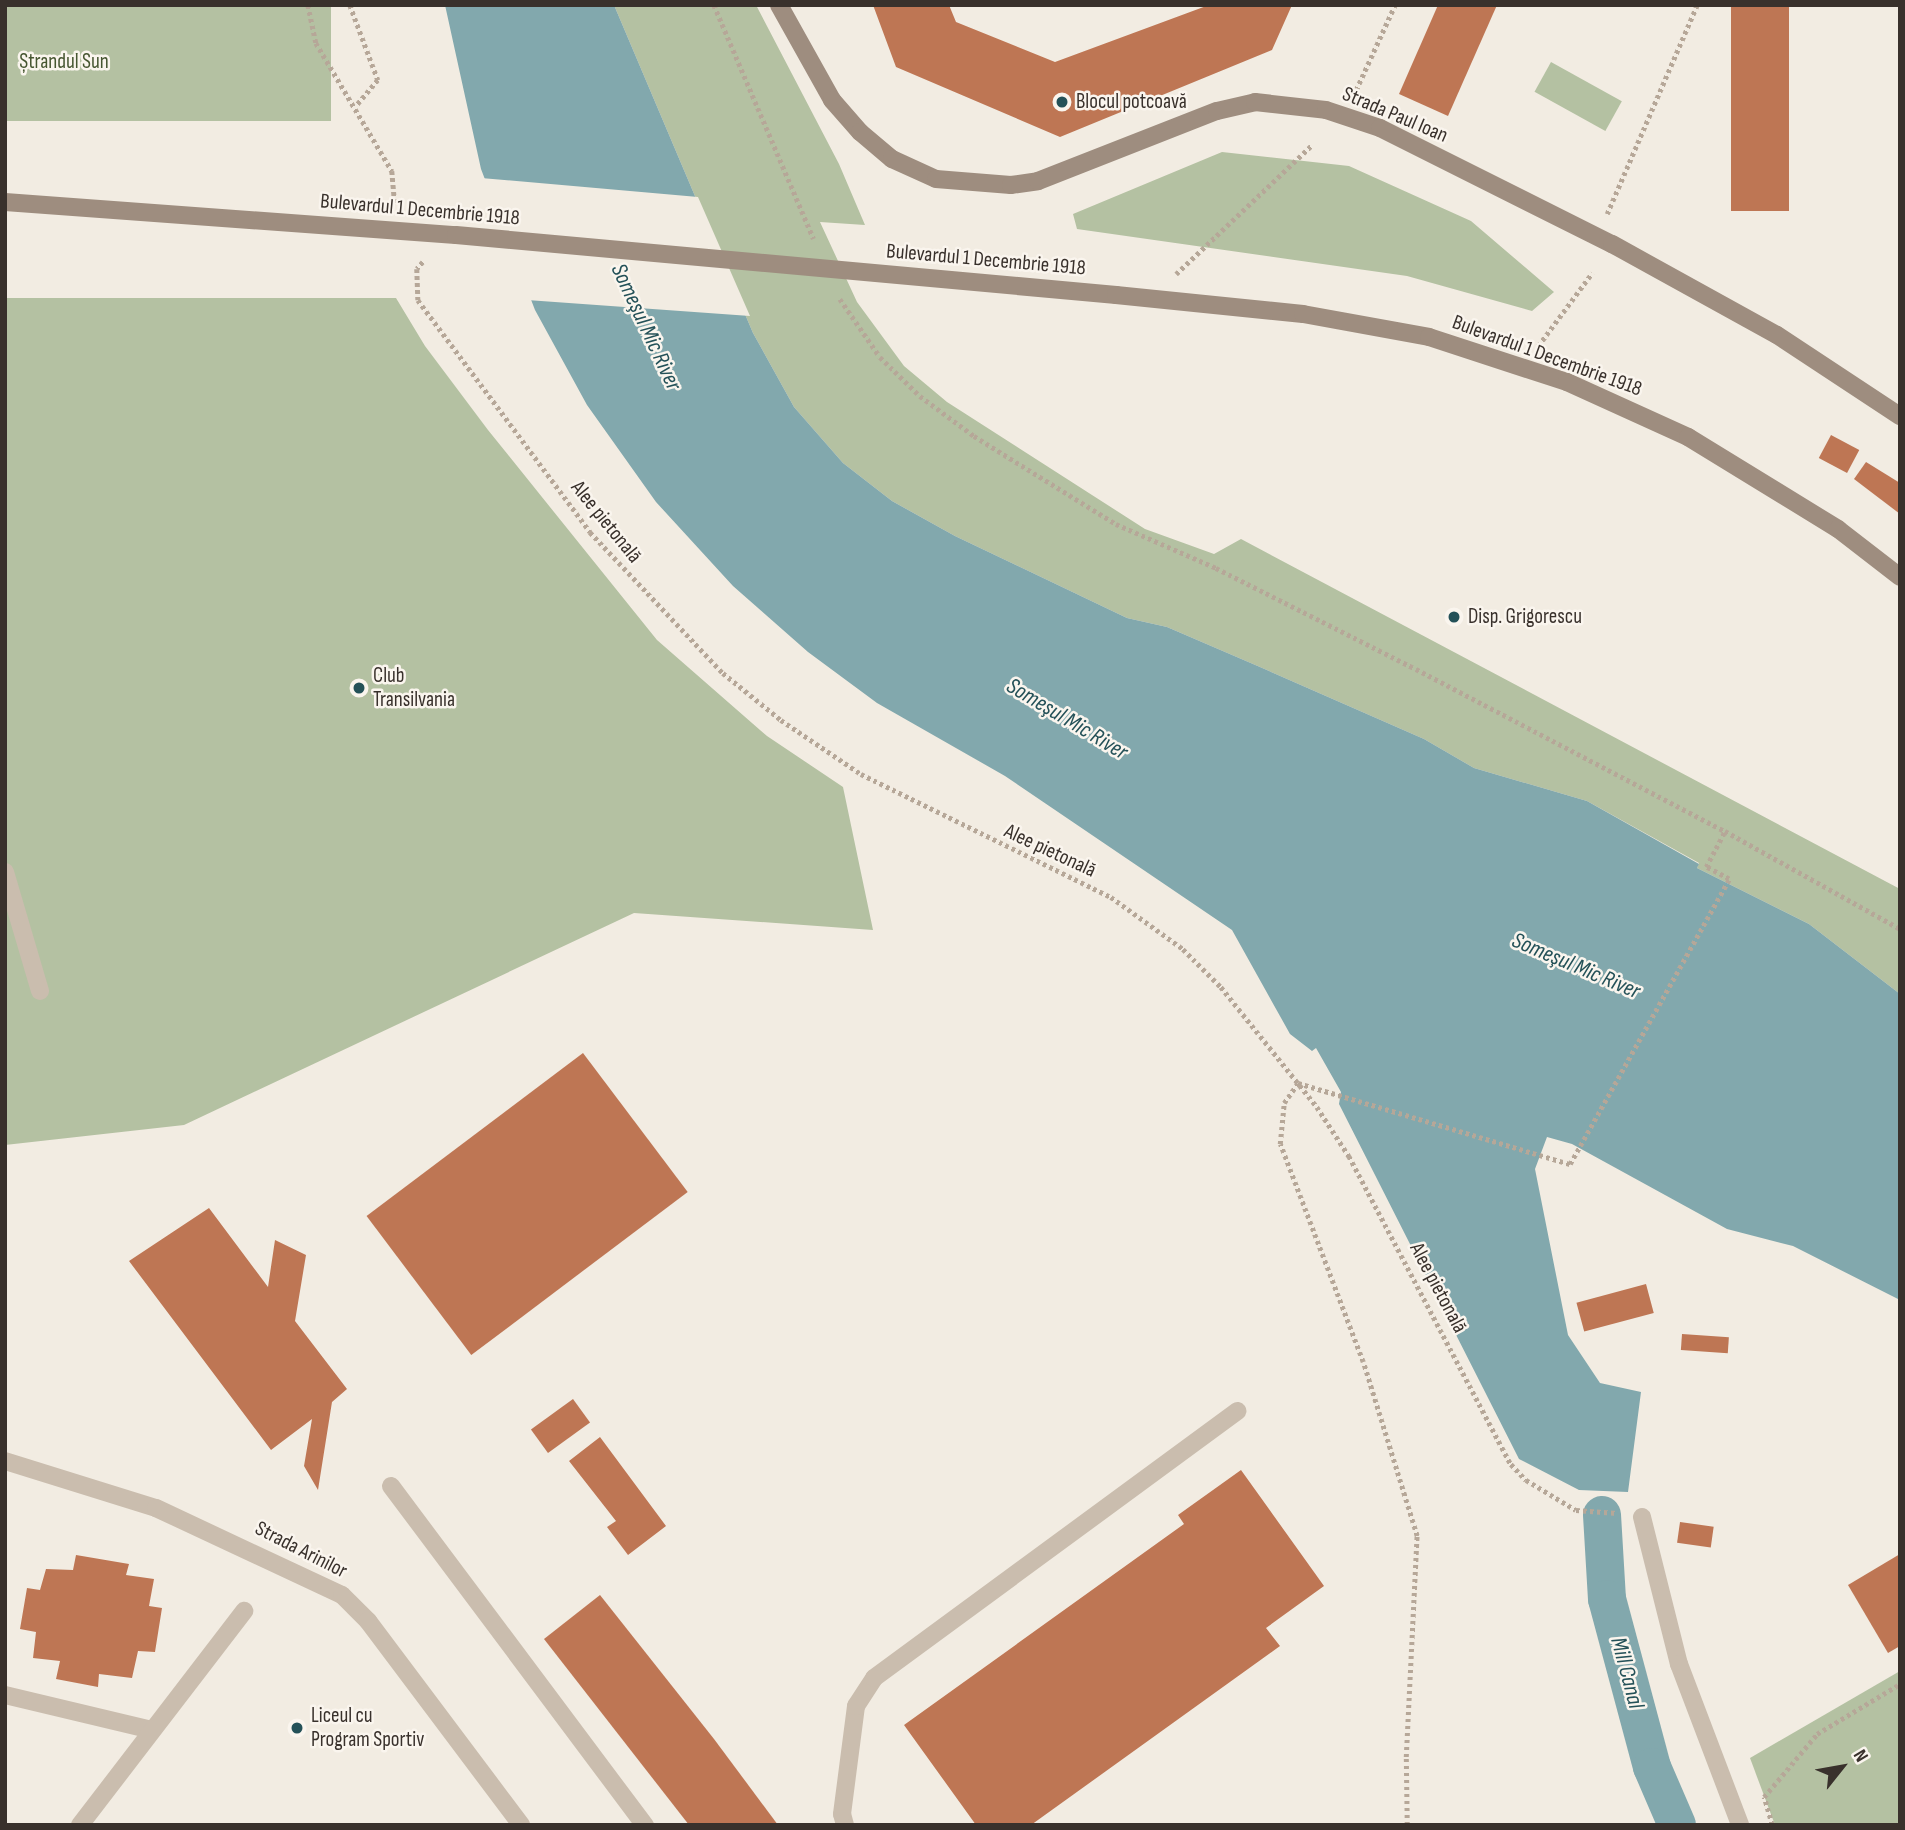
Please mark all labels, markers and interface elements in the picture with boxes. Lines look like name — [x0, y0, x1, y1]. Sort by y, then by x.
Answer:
park label: Ștrandul Sun — [19, 49, 109, 75]
street label: Strada Paul Ioan — [1339, 82, 1451, 148]
place label: Blocul potcoavă — [1076, 89, 1187, 115]
marker: Blocul potcoavă — [1054, 94, 1070, 110]
street label: Bulevardul 1 Decembrie 1918 — [319, 189, 521, 231]
street label: Bulevardul 1 Decembrie 1918 — [885, 239, 1087, 281]
water label: Someşul Mic River — [605, 259, 687, 395]
street label: Bulevardul 1 Decembrie 1918 — [1449, 310, 1645, 402]
street label: Alee pietonală — [565, 476, 647, 568]
place label: Disp. Grigorescu — [1468, 604, 1582, 630]
marker: Disp. Grigorescu — [1446, 609, 1462, 625]
place label: Club Transilvania — [373, 663, 455, 713]
water label: Someşul Mic River — [1001, 672, 1133, 766]
marker: Club Transilvania — [351, 680, 367, 696]
street label: Alee pietonală — [1000, 819, 1100, 883]
water label: Someşul Mic River — [1508, 927, 1644, 1005]
street label: Alee pietonală — [1404, 1239, 1472, 1337]
street label: Strada Arinilor — [251, 1516, 351, 1584]
water label: Mill Canal — [1604, 1634, 1650, 1712]
place label: Liceul cu Program Sportiv — [311, 1703, 424, 1753]
marker: Liceul cu Program Sportiv — [289, 1720, 305, 1736]
north arrow — [1807, 1732, 1877, 1802]
text: N — [1848, 1746, 1873, 1766]

